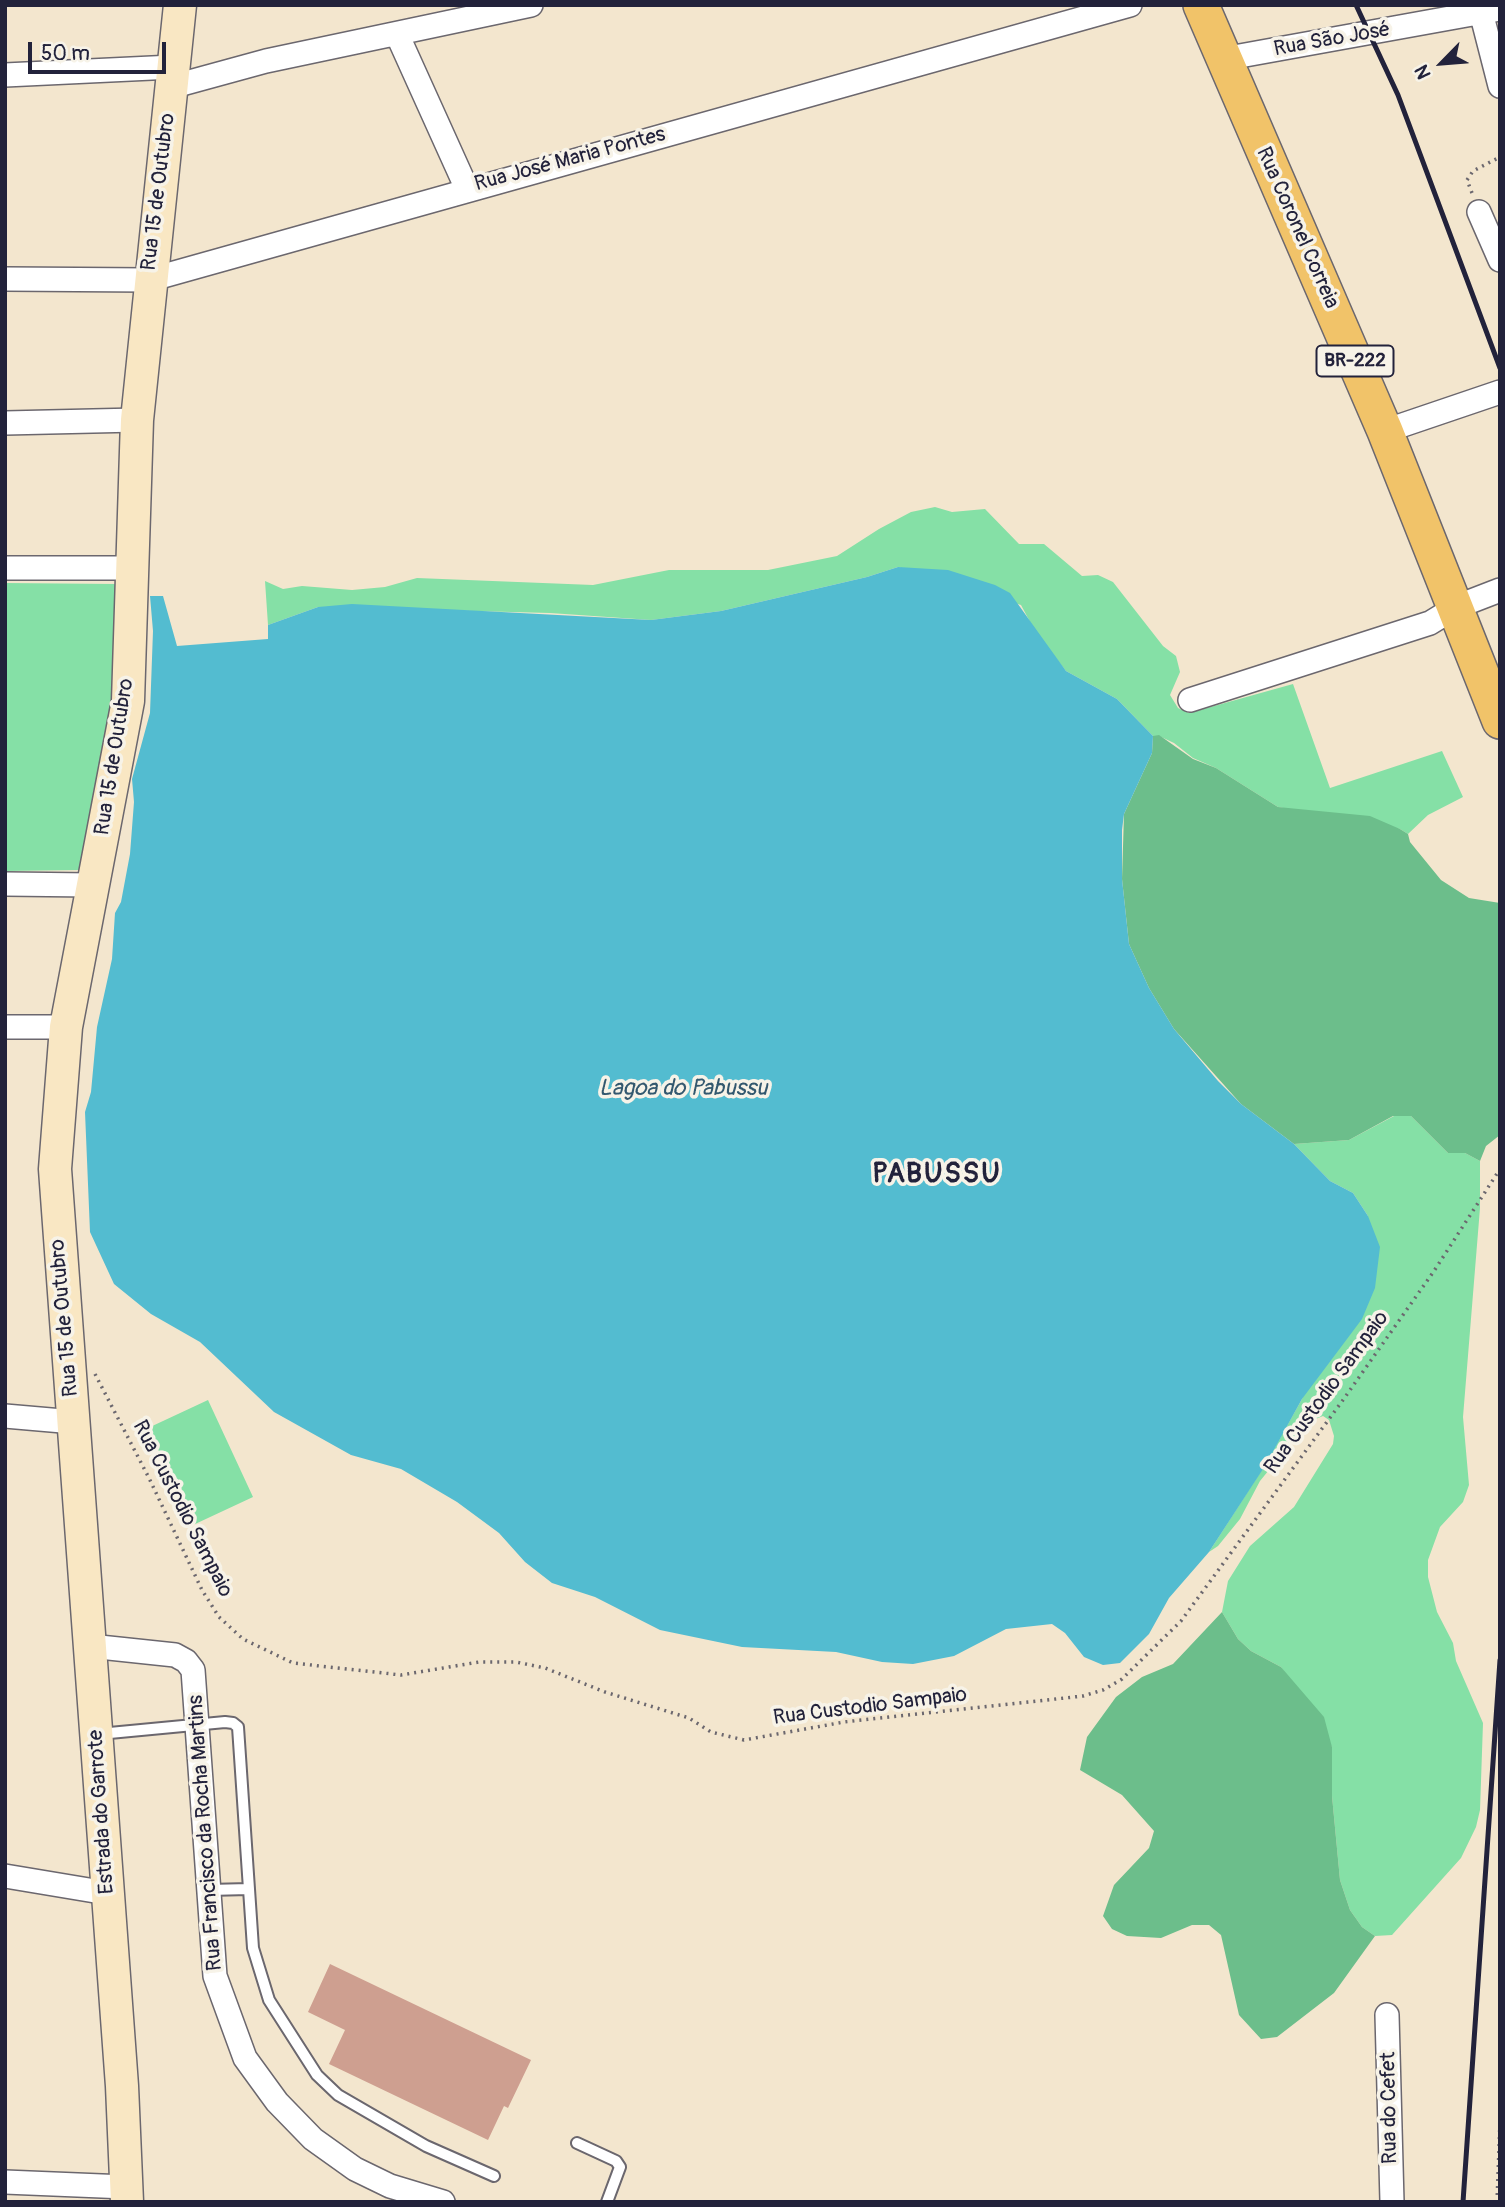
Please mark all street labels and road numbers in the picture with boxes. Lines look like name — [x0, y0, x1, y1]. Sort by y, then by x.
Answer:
street label: Rua São José — [1272, 17, 1392, 63]
street label: Rua 15 de Outubro — [137, 112, 181, 272]
street label: Rua José Maria Pontes — [472, 122, 668, 198]
street label: Rua Coronel Correia — [1250, 143, 1344, 313]
road number: BR-222 — [1316, 346, 1394, 376]
street label: Rua 15 de Outubro — [90, 677, 140, 837]
street label: Rua 15 de Outubro — [46, 1238, 84, 1398]
street label: Rua Custodio Sampaio — [1260, 1307, 1394, 1479]
street label: Rua Custodio Sampaio — [127, 1416, 237, 1602]
street label: Rua Custodio Sampaio — [772, 1683, 968, 1731]
street label: Rua Francisco da Rocha Martins — [184, 1694, 228, 1972]
street label: Estrada do Garrote — [84, 1729, 120, 1895]
street label: Rua do Cefet — [1376, 2052, 1404, 2164]

